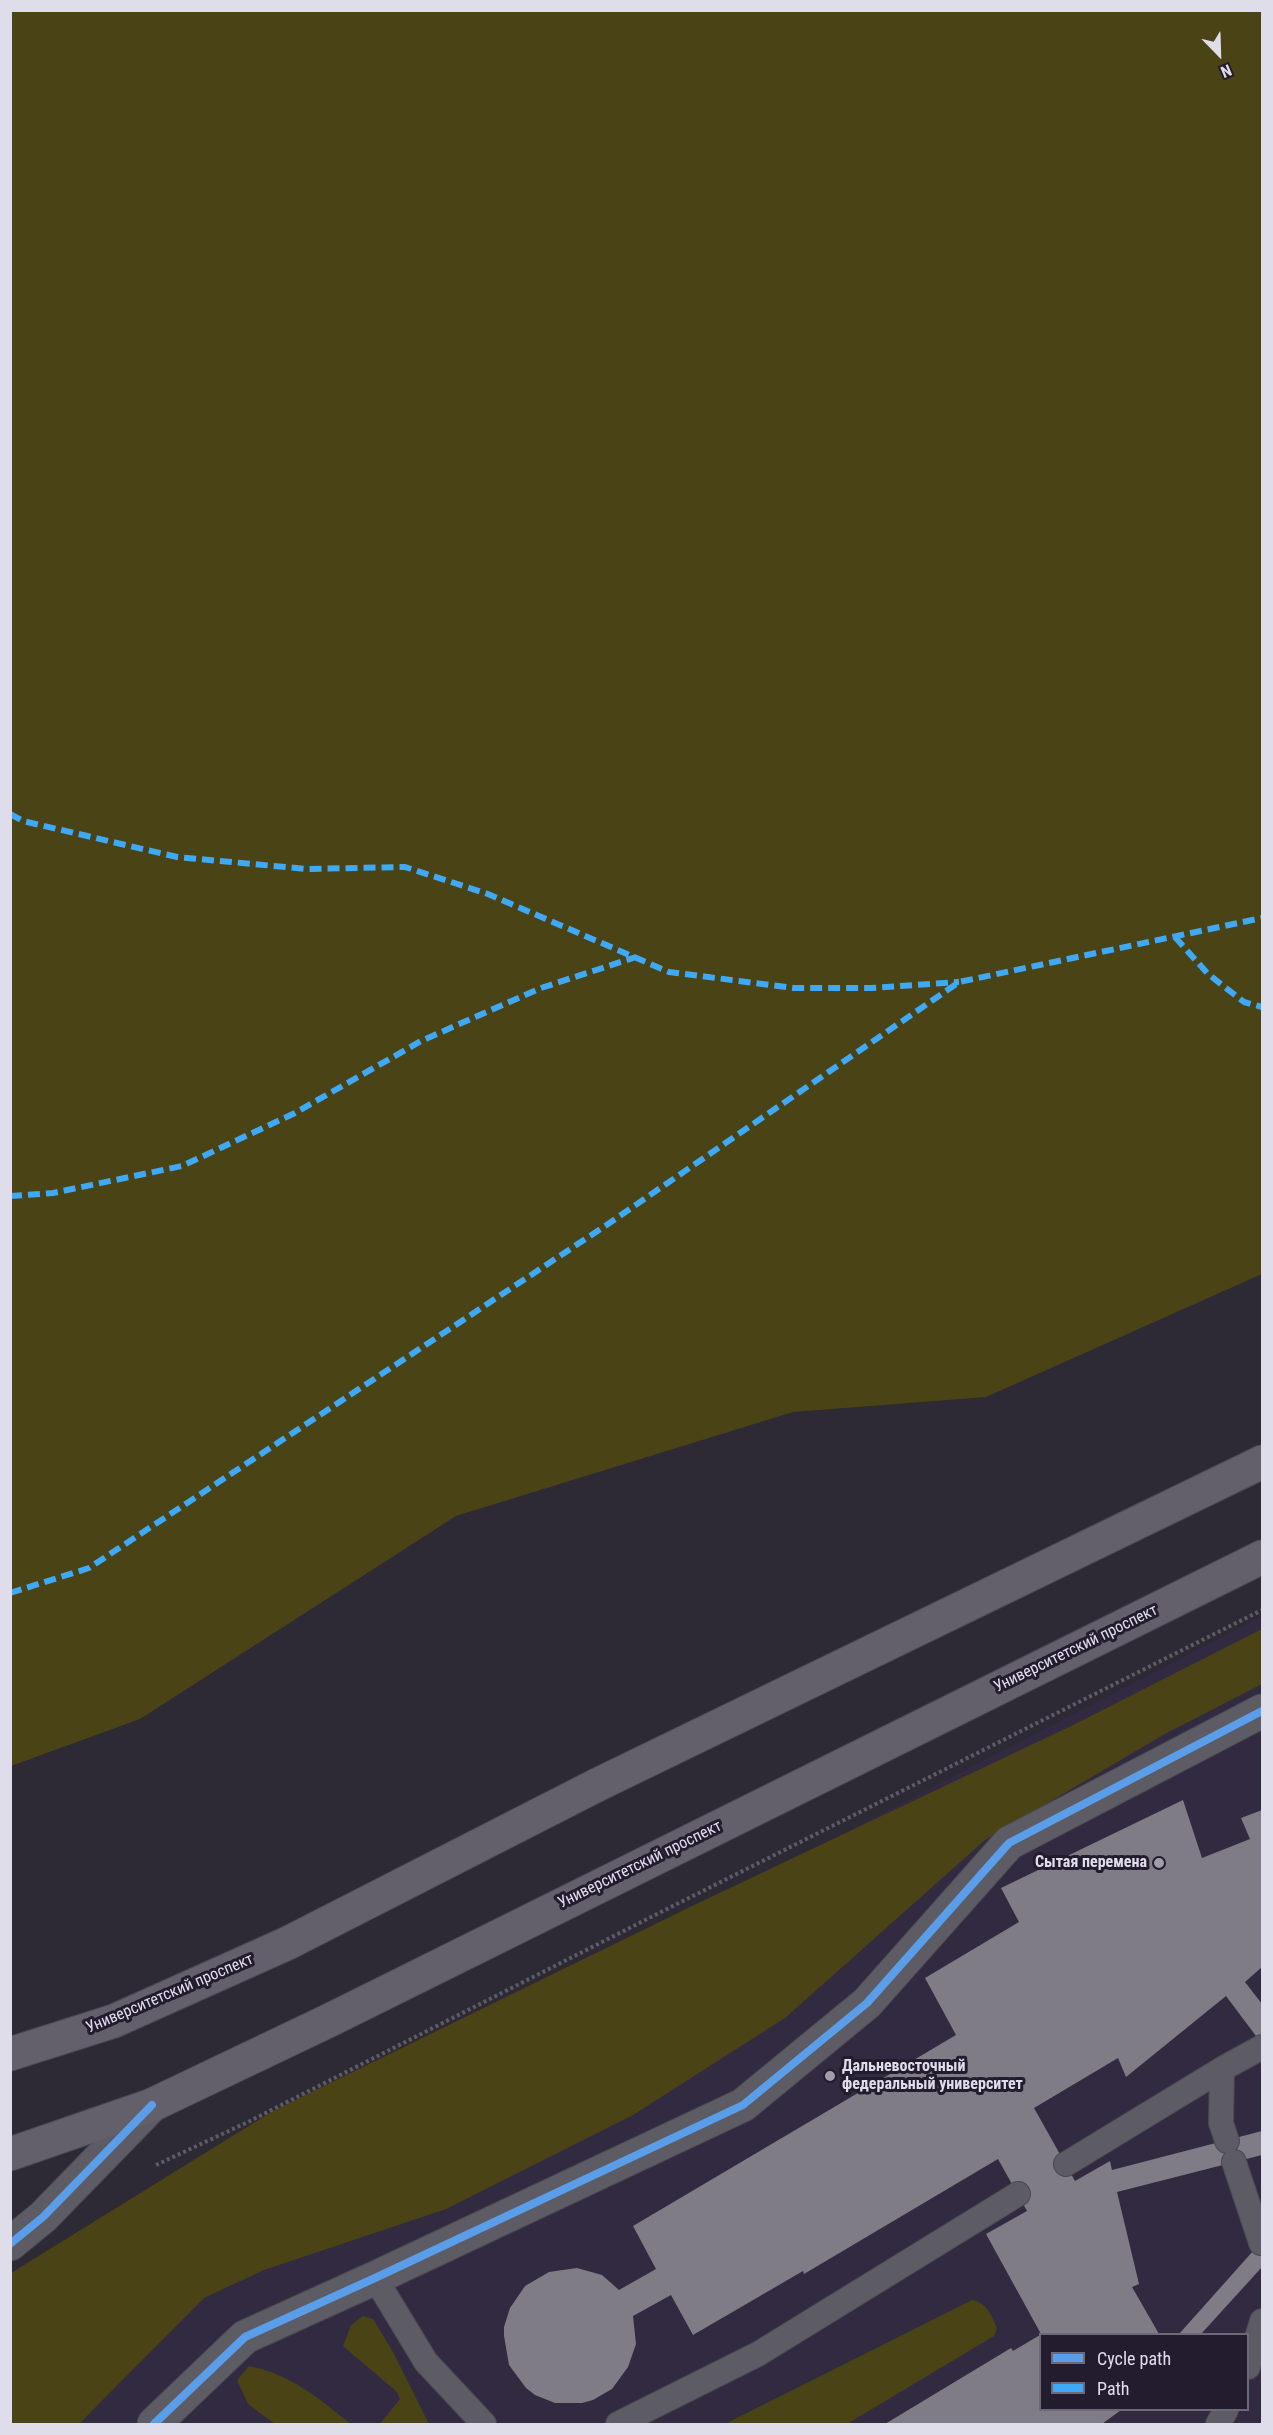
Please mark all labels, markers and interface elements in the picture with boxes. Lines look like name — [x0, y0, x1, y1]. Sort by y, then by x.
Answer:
north arrow — [1189, 24, 1249, 84]
text: N — [1218, 60, 1234, 82]
street label: Университетский проспект — [991, 1601, 1161, 1697]
street label: Университетский проспект — [555, 1817, 725, 1913]
place label: Сытая перемена — [1035, 1853, 1147, 1873]
marker: Сытая перемена — [1152, 1856, 1166, 1870]
street label: Университетский проспект — [84, 1950, 256, 2038]
place label: Дальневосточный федеральный университет — [842, 2057, 1023, 2095]
marker: Дальневосточный федеральный университет — [823, 2069, 837, 2083]
legend — [1039, 2333, 1249, 2411]
text: Cycle path — [1097, 2348, 1171, 2369]
text: Path — [1097, 2378, 1130, 2399]

